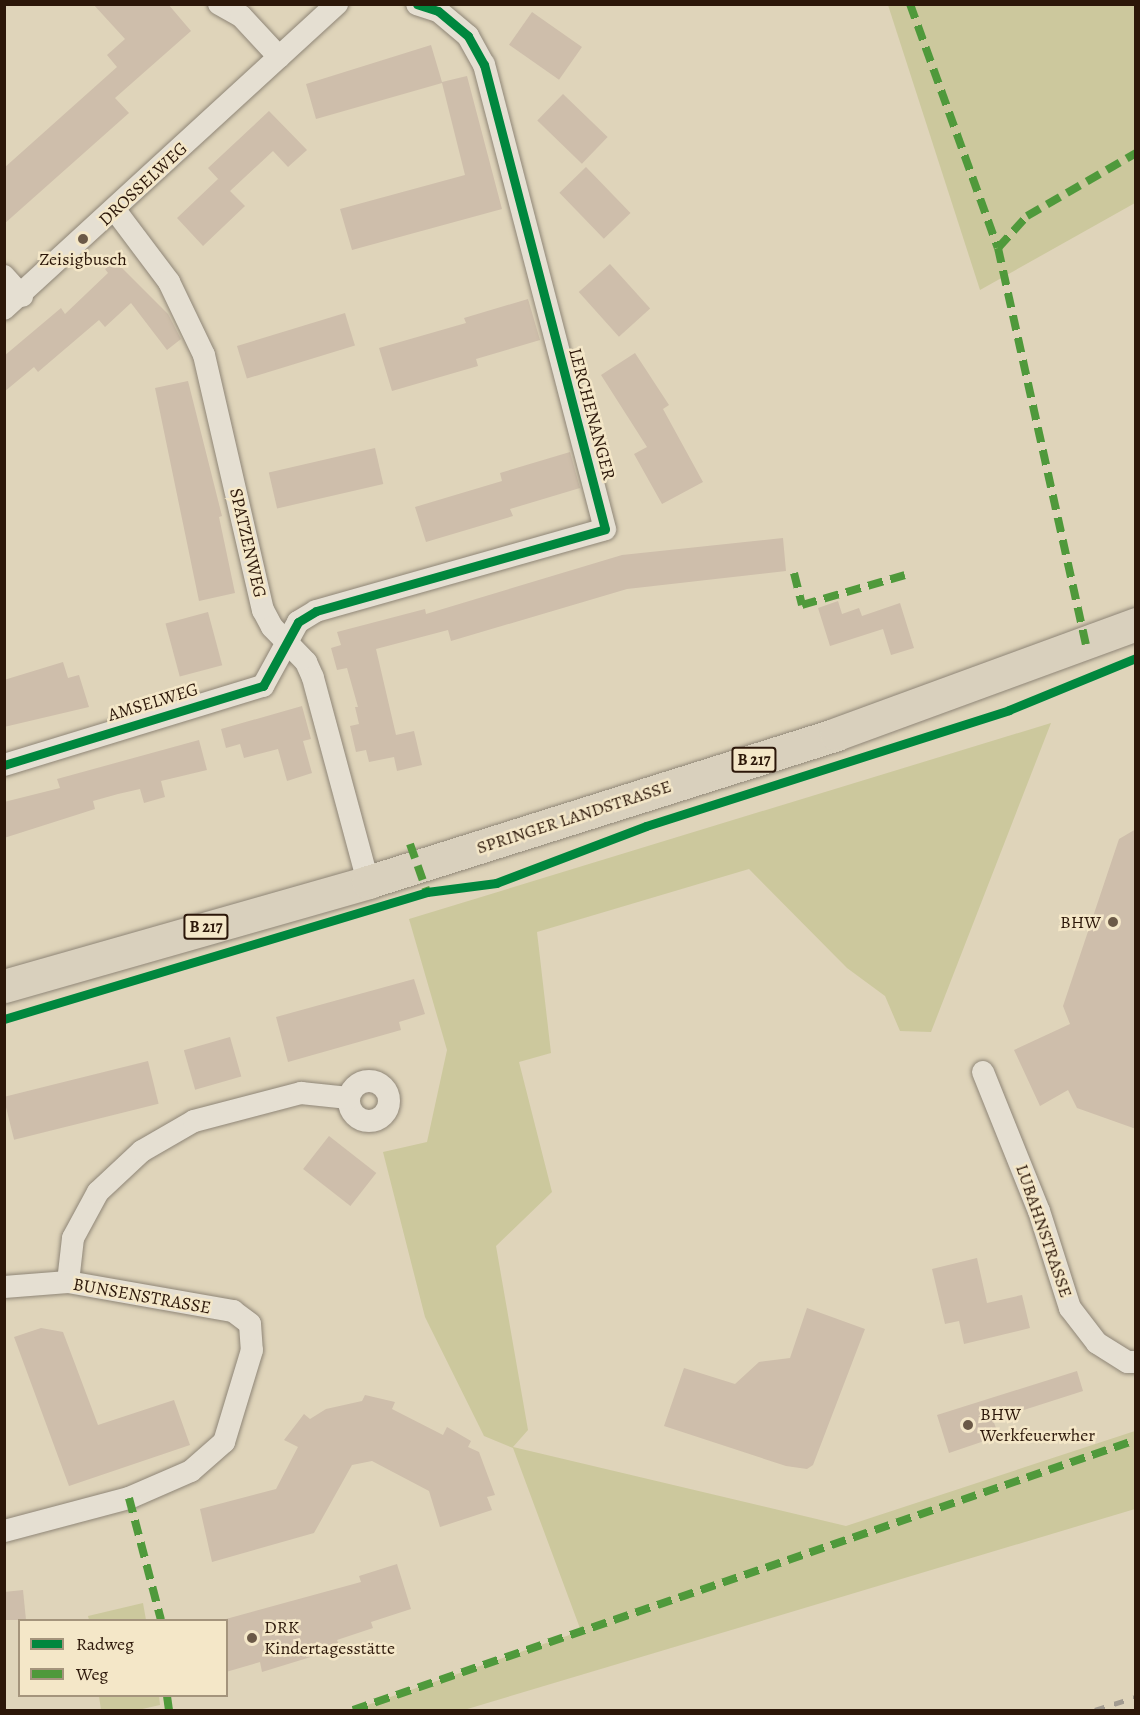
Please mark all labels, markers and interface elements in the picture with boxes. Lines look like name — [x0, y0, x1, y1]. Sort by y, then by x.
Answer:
street label: DROSSELWEG — [94, 138, 192, 230]
marker: Zeisigbusch — [76, 232, 90, 246]
place label: Zeisigbusch — [39, 248, 127, 270]
street label: LERCHENANGER — [564, 346, 620, 482]
street label: SPATZENWEG — [225, 486, 271, 600]
street label: AMSELWEG — [105, 678, 201, 726]
road number: B 217 — [730, 747, 778, 773]
street label: SPRINGER LANDSTRASSE — [474, 775, 674, 859]
place label: BHW — [1060, 911, 1101, 933]
road number: B 217 — [182, 914, 230, 940]
marker: BHW — [1106, 915, 1120, 929]
street label: LUBAHNSTRASSE — [1011, 1161, 1077, 1301]
street label: BUNSENSTRASSE — [71, 1273, 213, 1319]
place label: BHW Werkfeuerwher — [980, 1404, 1095, 1446]
marker: BHW Werkfeuerwher — [961, 1418, 975, 1432]
place label: DRK Kindertagesstätte — [264, 1617, 395, 1660]
legend — [18, 1619, 228, 1697]
marker: DRK Kindertagesstätte — [245, 1631, 259, 1645]
text: Radweg — [76, 1632, 134, 1656]
text: Weg — [76, 1662, 108, 1686]

